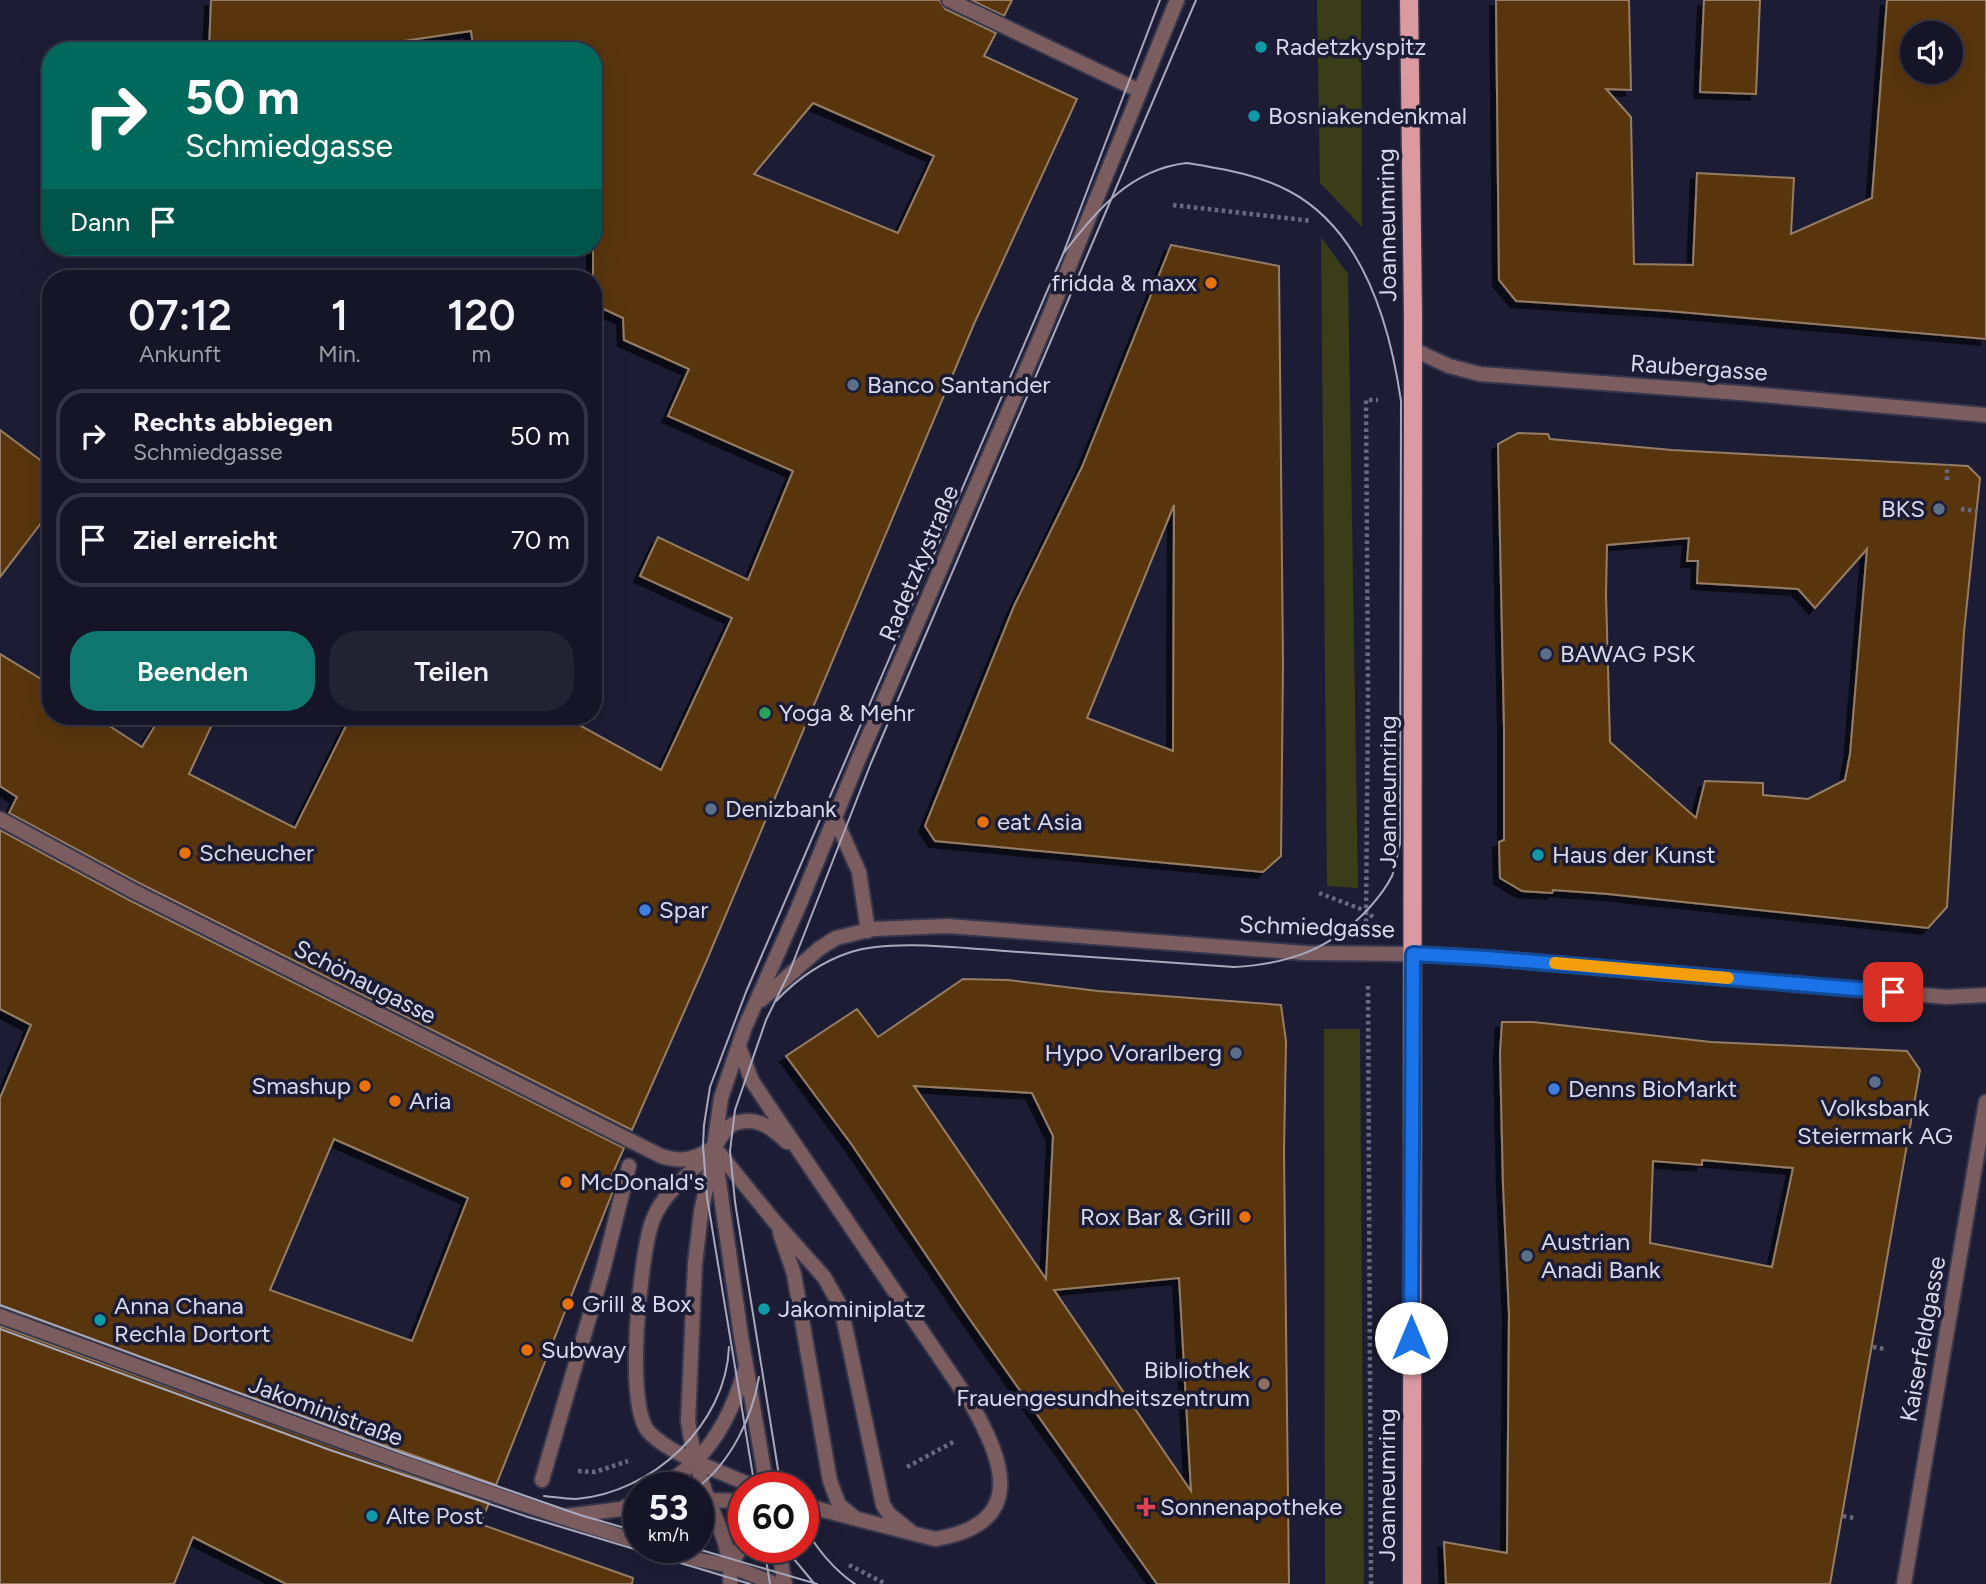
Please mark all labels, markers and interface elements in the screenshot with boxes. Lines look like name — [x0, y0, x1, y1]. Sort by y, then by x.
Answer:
map controls — [1900, 21, 1963, 84]
button: sound — [1900, 21, 1963, 84]
place label: Radetzkyspitz — [1275, 32, 1426, 61]
marker: Radetzkyspitz — [1253, 39, 1269, 55]
text: 50 m — [185, 67, 300, 126]
icon: right — [70, 70, 161, 161]
place label: Bosniakendenkmal — [1268, 101, 1467, 130]
marker: Bosniakendenkmal — [1246, 108, 1262, 124]
text: Schmiedgasse — [185, 127, 393, 165]
street label: Joanneumring — [1371, 148, 1402, 302]
icon: arrive — [144, 203, 182, 241]
text: Dann — [70, 206, 130, 238]
place label: fridda & maxx — [1051, 268, 1198, 297]
marker: fridda & maxx — [1203, 275, 1219, 291]
text: 07:12 — [128, 290, 232, 341]
text: 1 — [331, 290, 348, 341]
text: 120 — [447, 290, 516, 341]
text: Ankunft — [139, 340, 221, 368]
text: Min. — [318, 340, 361, 368]
text: m — [472, 340, 491, 368]
street label: Raubergasse — [1629, 348, 1769, 387]
place label: Banco Santander — [867, 370, 1050, 399]
marker: Banco Santander — [845, 377, 861, 393]
text: Rechts abbiegen — [133, 406, 333, 438]
icon: right — [74, 417, 112, 455]
text: 50 m — [510, 420, 570, 452]
text: Schmiedgasse — [133, 438, 283, 466]
street label: Radetzkystraße — [873, 480, 964, 645]
place label: BKS — [1881, 494, 1925, 523]
marker: BKS — [1931, 501, 1947, 517]
icon: arrive — [74, 521, 112, 559]
text: Ziel erreicht — [133, 524, 278, 556]
text: 70 m — [511, 524, 570, 556]
button: Beenden — [70, 631, 315, 711]
button: Teilen — [329, 631, 574, 711]
place label: BAWAG PSK — [1560, 639, 1696, 668]
marker: BAWAG PSK — [1538, 646, 1554, 662]
place label: Yoga & Mehr — [779, 698, 915, 727]
marker: Yoga & Mehr — [757, 705, 773, 721]
street label: Joanneumring — [1373, 715, 1402, 869]
place label: Denizbank — [725, 794, 837, 823]
marker: Denizbank — [703, 801, 719, 817]
place label: eat Asia — [997, 807, 1083, 836]
marker: eat Asia — [975, 814, 991, 830]
place label: Scheucher — [199, 838, 314, 867]
place label: Haus der Kunst — [1552, 840, 1716, 869]
marker: Scheucher — [177, 845, 193, 861]
marker: Haus der Kunst — [1530, 847, 1546, 863]
place label: Spar — [659, 895, 708, 924]
marker: Spar — [637, 902, 653, 918]
street label: Schmiedgasse — [1239, 909, 1396, 944]
street label: Schönaugasse — [289, 933, 441, 1030]
pin — [1863, 962, 1923, 1022]
icon: arrive — [1874, 973, 1912, 1011]
place label: Hypo Vorarlberg — [1045, 1038, 1222, 1067]
marker: Hypo Vorarlberg — [1228, 1045, 1244, 1061]
place label: Smashup — [251, 1071, 351, 1100]
place label: Denns BioMarkt — [1568, 1074, 1737, 1103]
marker: Volksbank Steiermark AG — [1867, 1074, 1883, 1090]
marker: Smashup — [357, 1078, 373, 1094]
marker: Denns BioMarkt — [1546, 1081, 1562, 1097]
place label: Aria — [409, 1086, 451, 1115]
marker: Aria — [387, 1093, 403, 1109]
place label: Volksbank Steiermark AG — [1797, 1093, 1953, 1150]
place label: McDonald's — [580, 1167, 705, 1196]
marker: McDonald's — [558, 1174, 574, 1190]
place label: Rox Bar & Grill — [1080, 1202, 1231, 1231]
marker: Rox Bar & Grill — [1237, 1209, 1253, 1225]
place label: Austrian Anadi Bank — [1541, 1227, 1661, 1284]
marker: Austrian Anadi Bank — [1519, 1248, 1535, 1264]
street label: Kaiserfeldgasse — [1894, 1254, 1951, 1424]
place label: Grill & Box — [582, 1289, 692, 1318]
place label: Anna Chana Rechla Dortort — [114, 1291, 271, 1348]
place label: Jakominiplatz — [778, 1294, 925, 1323]
marker: Grill & Box — [560, 1296, 576, 1312]
marker: Jakominiplatz — [756, 1301, 772, 1317]
position arrow — [1374, 1301, 1448, 1375]
marker: Anna Chana Rechla Dortort — [92, 1312, 108, 1328]
place label: Subway — [541, 1335, 626, 1364]
marker: Subway — [519, 1342, 535, 1358]
place label: Bibliothek Frauengesundheitszentrum — [956, 1355, 1250, 1412]
street label: Jakoministraße — [245, 1369, 407, 1452]
marker: Bibliothek Frauengesundheitszentrum — [1256, 1376, 1272, 1392]
street label: Joanneumring — [1372, 1408, 1401, 1562]
speed limit sign: 60 — [728, 1472, 819, 1563]
text: 53 — [649, 1487, 688, 1529]
place label: Sonnenapotheke — [1160, 1492, 1342, 1521]
marker: Sonnenapotheke — [1138, 1499, 1154, 1515]
place label: Alte Post — [386, 1501, 483, 1530]
marker: Alte Post — [364, 1508, 380, 1524]
text: km/h — [648, 1524, 689, 1546]

